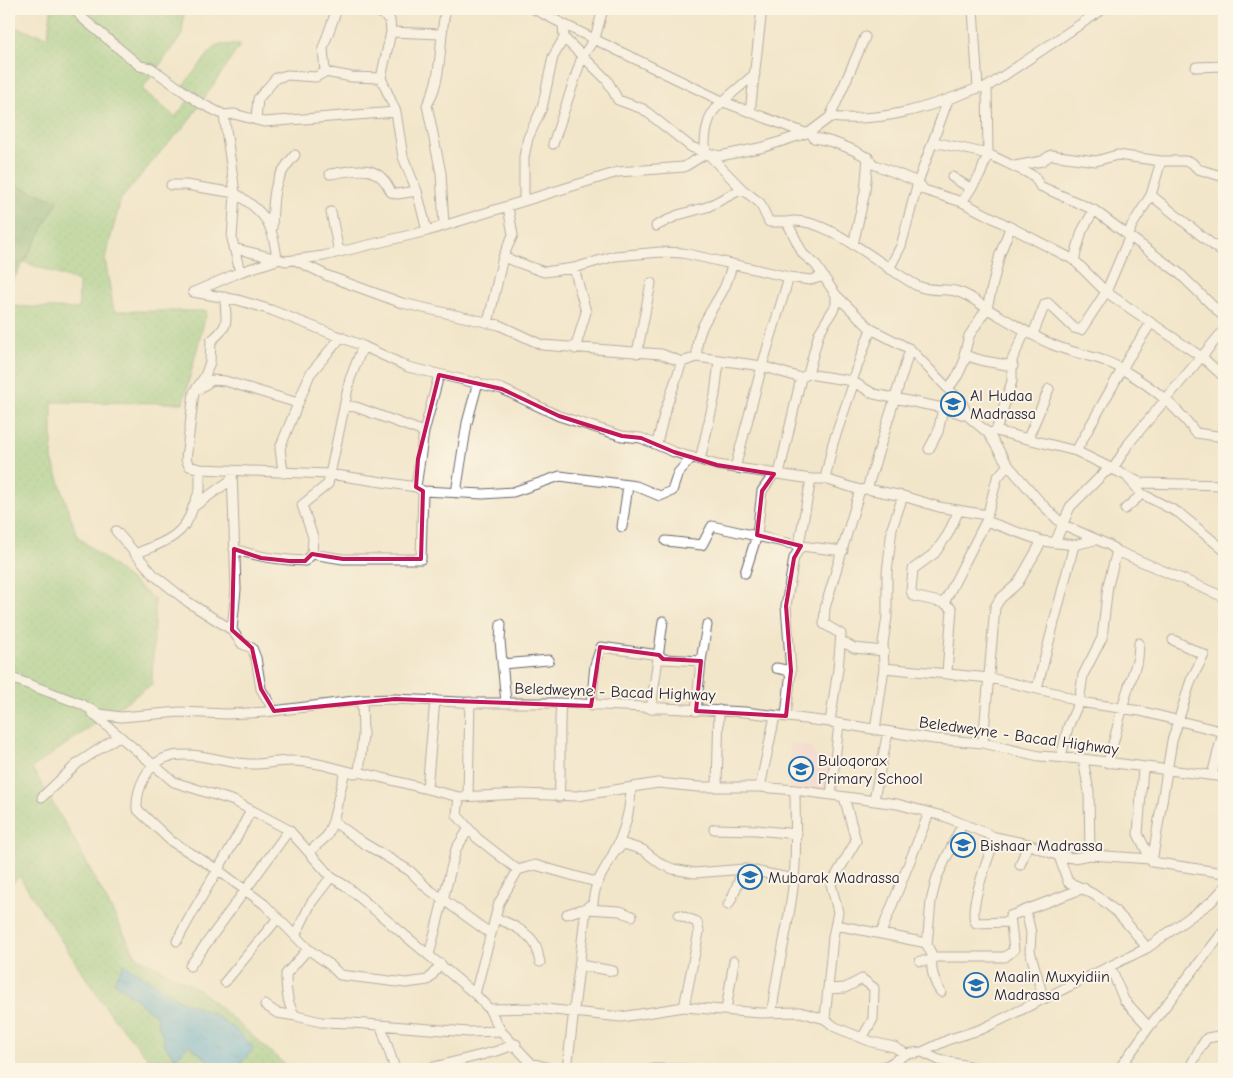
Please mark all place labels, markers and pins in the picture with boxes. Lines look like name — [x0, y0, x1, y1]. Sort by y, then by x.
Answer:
place label: Al Hudaa Madrassa — [970, 387, 1036, 423]
school or university icon: Al Hudaa Madrassa — [940, 391, 966, 417]
place label: Buloqorax Primary School — [818, 752, 923, 788]
school or university icon: Buloqorax Primary School — [788, 756, 814, 782]
school or university icon: Bishaar Madrassa — [950, 832, 976, 858]
place label: Bishaar Madrassa — [980, 837, 1103, 855]
school or university icon: Mubarak Madrassa — [737, 864, 763, 890]
place label: Mubarak Madrassa — [768, 869, 900, 887]
place label: Maalin Muxyidiin Madrassa — [994, 968, 1110, 1004]
school or university icon: Maalin Muxyidiin Madrassa — [963, 972, 989, 998]

